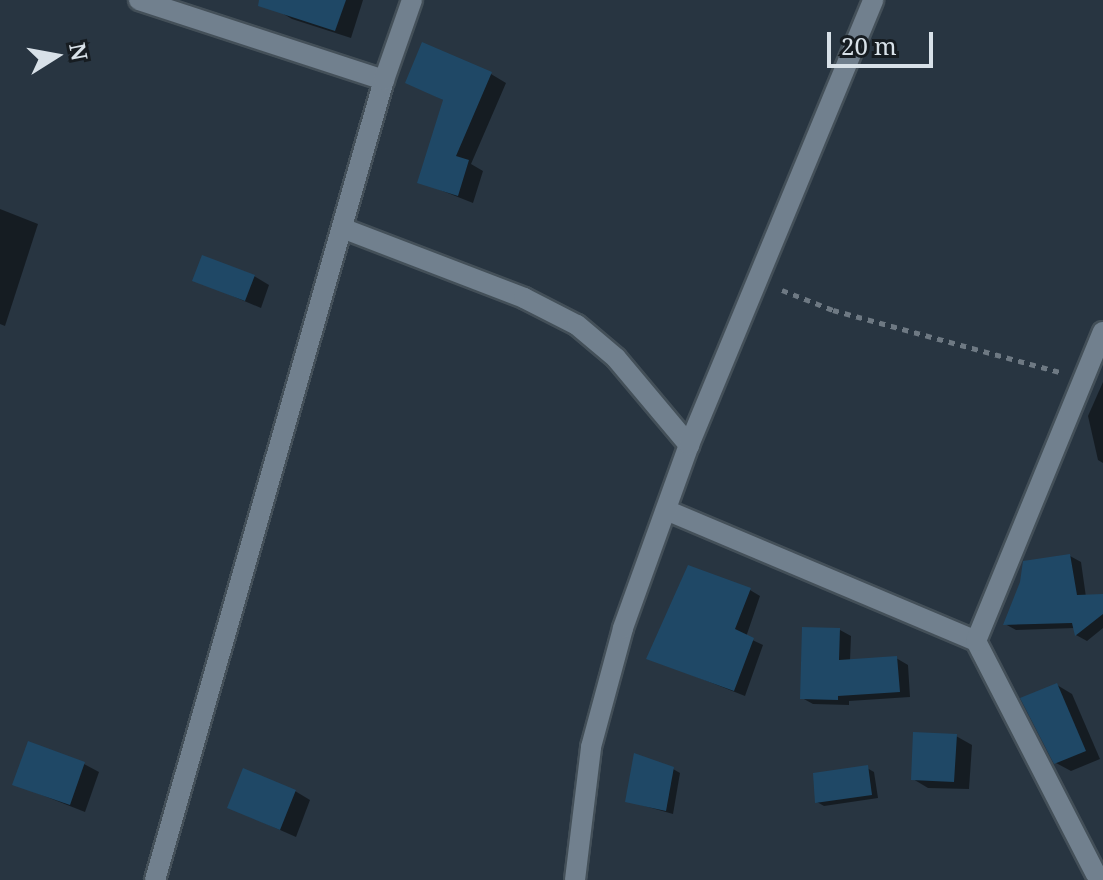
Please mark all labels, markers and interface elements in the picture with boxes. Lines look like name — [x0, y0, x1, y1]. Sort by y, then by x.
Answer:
north arrow — [16, 16, 96, 96]
scale bar — [831, 16, 937, 66]
text: 20 m — [841, 29, 897, 62]
text: N — [63, 40, 96, 63]

